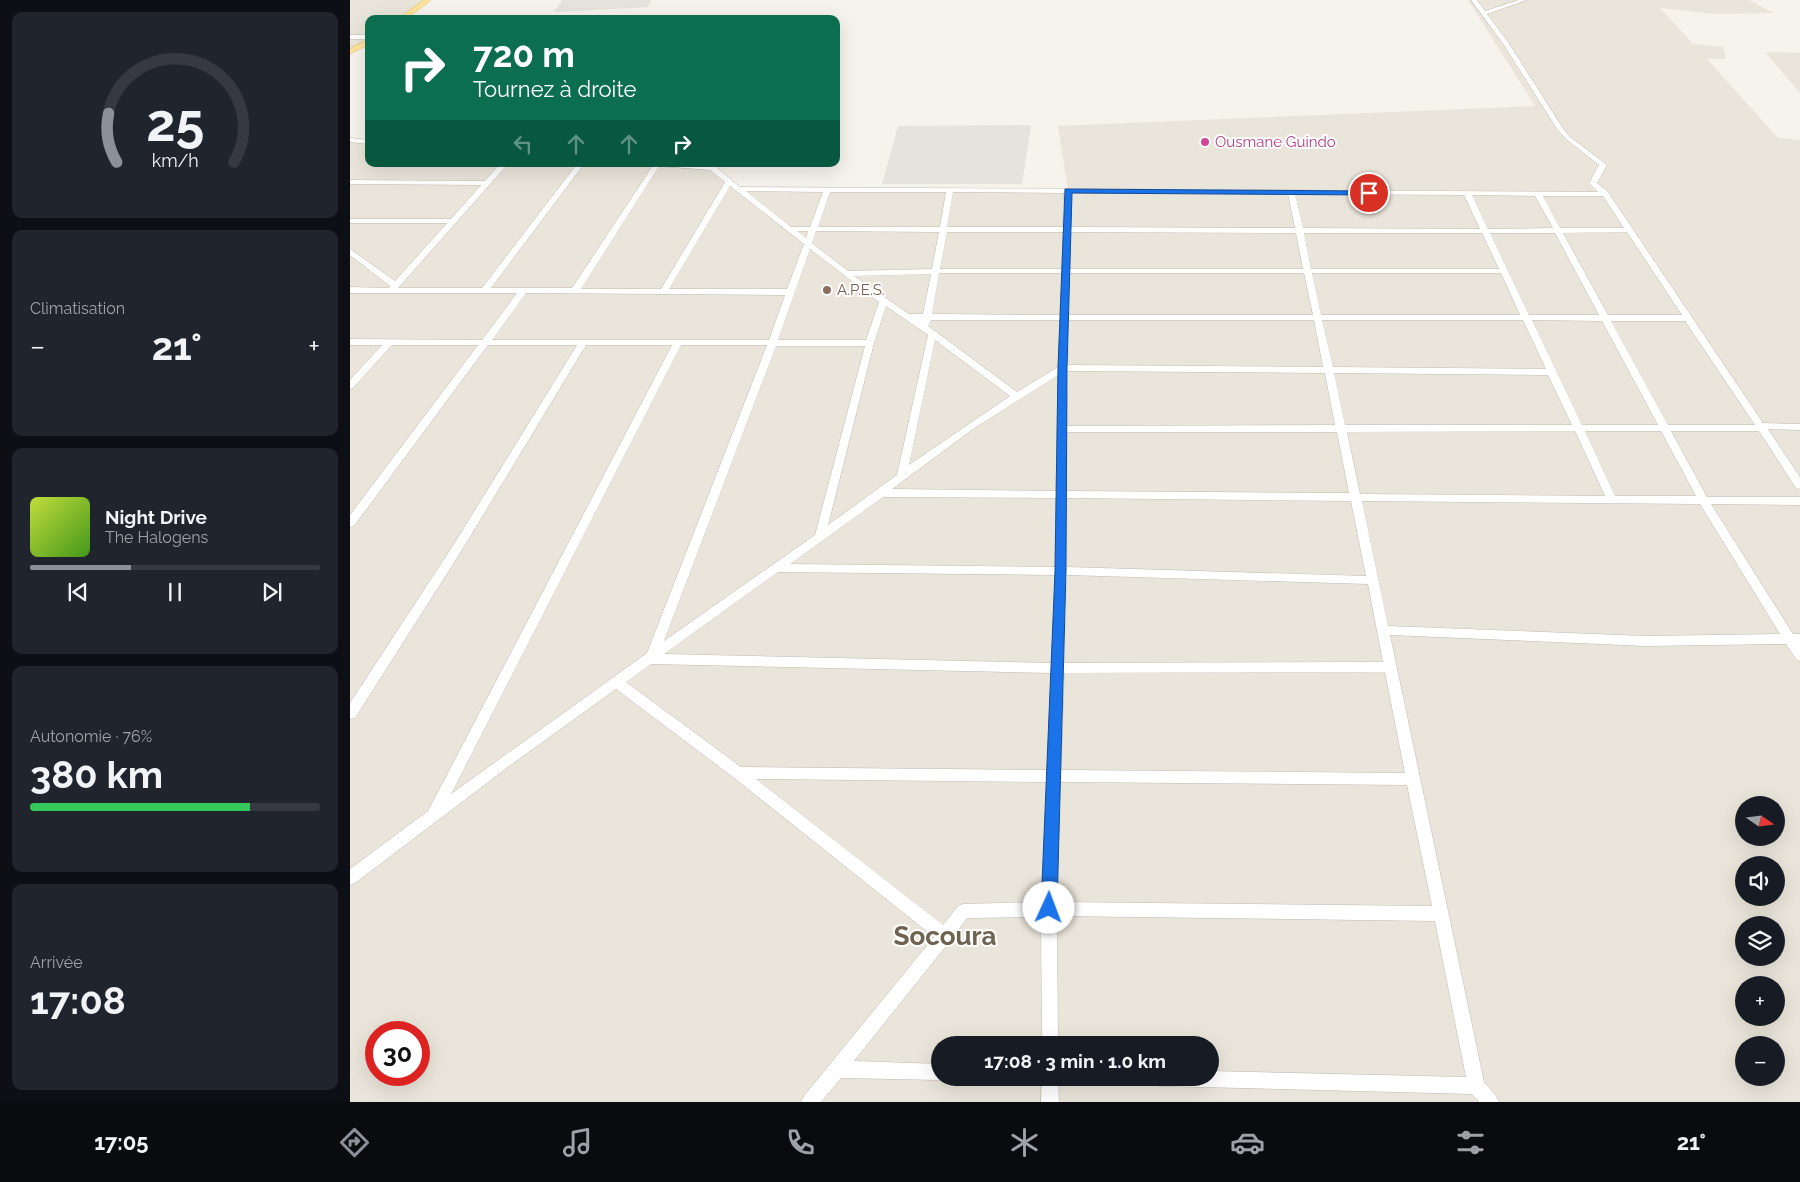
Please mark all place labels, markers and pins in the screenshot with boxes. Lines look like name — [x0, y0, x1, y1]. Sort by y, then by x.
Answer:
place label: Ousmane Guindo — [1215, 133, 1336, 151]
marker: Ousmane Guindo — [1199, 136, 1211, 148]
pin — [1348, 172, 1390, 214]
place label: A.P.E.S. — [837, 281, 885, 299]
marker: A.P.E.S. — [821, 284, 833, 296]

